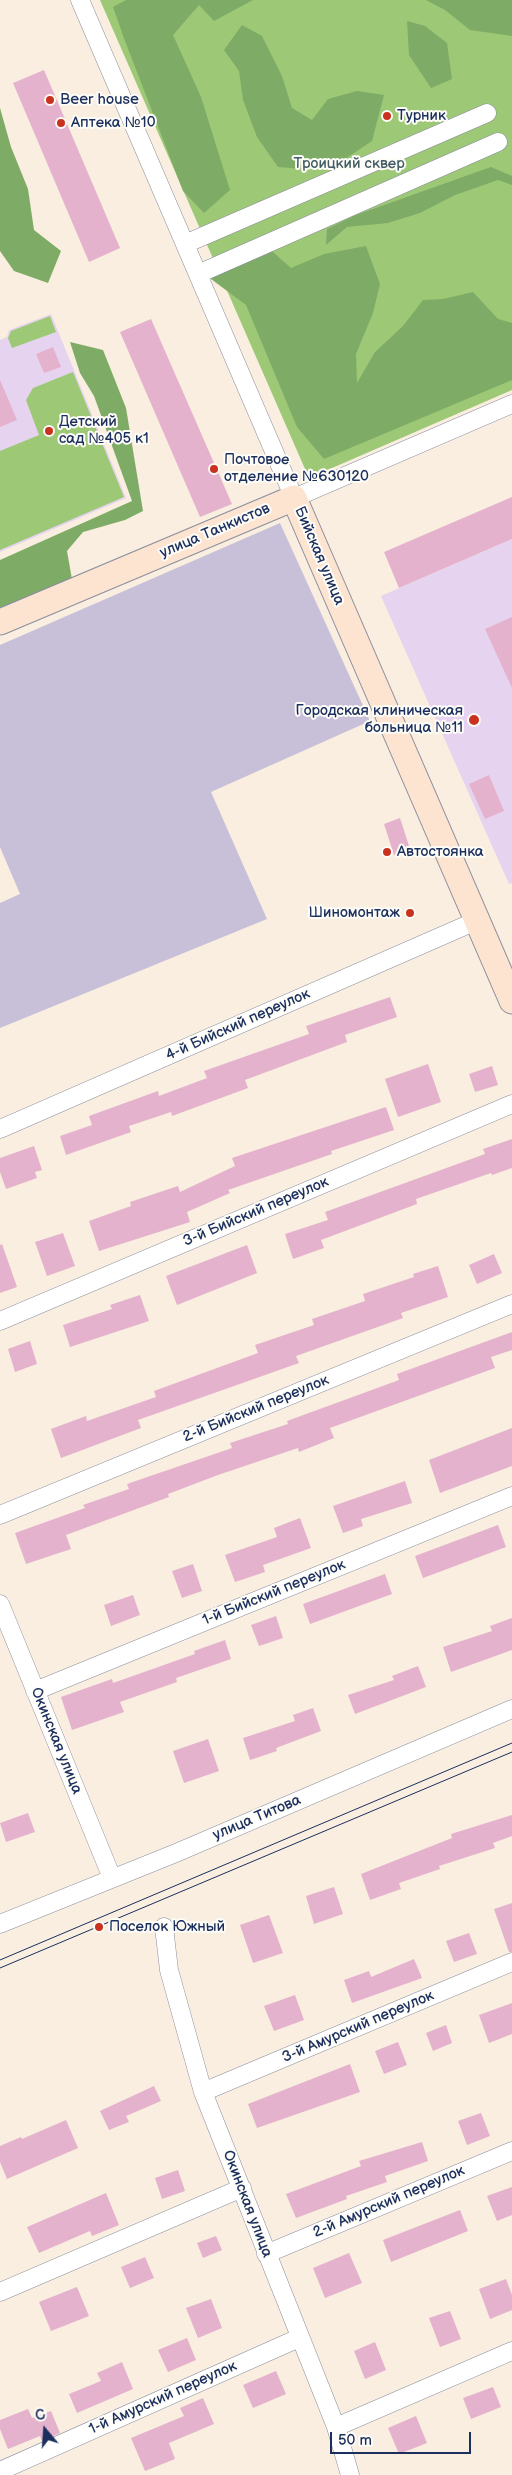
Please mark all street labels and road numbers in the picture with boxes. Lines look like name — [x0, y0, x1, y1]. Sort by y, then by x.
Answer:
street label: улица Танкистов — [157, 500, 273, 562]
street label: Бийская улица — [290, 504, 348, 608]
street label: 4-й Бийский переулок — [163, 985, 313, 1065]
street label: 3-й Бийский переулок — [181, 1173, 331, 1251]
street label: 2-й Бийский переулок — [180, 1371, 332, 1447]
street label: 1-й Бийский переулок — [200, 1556, 348, 1630]
street label: Окинская улица — [26, 1685, 86, 1797]
street label: улица Титова — [210, 1791, 304, 1845]
street label: 3-й Амурский переулок — [279, 1987, 437, 2067]
street label: Окинская улица — [218, 2148, 276, 2260]
street label: 2-й Амурский переулок — [311, 2162, 467, 2242]
street label: 1-й Амурский переулок — [86, 2357, 240, 2439]

